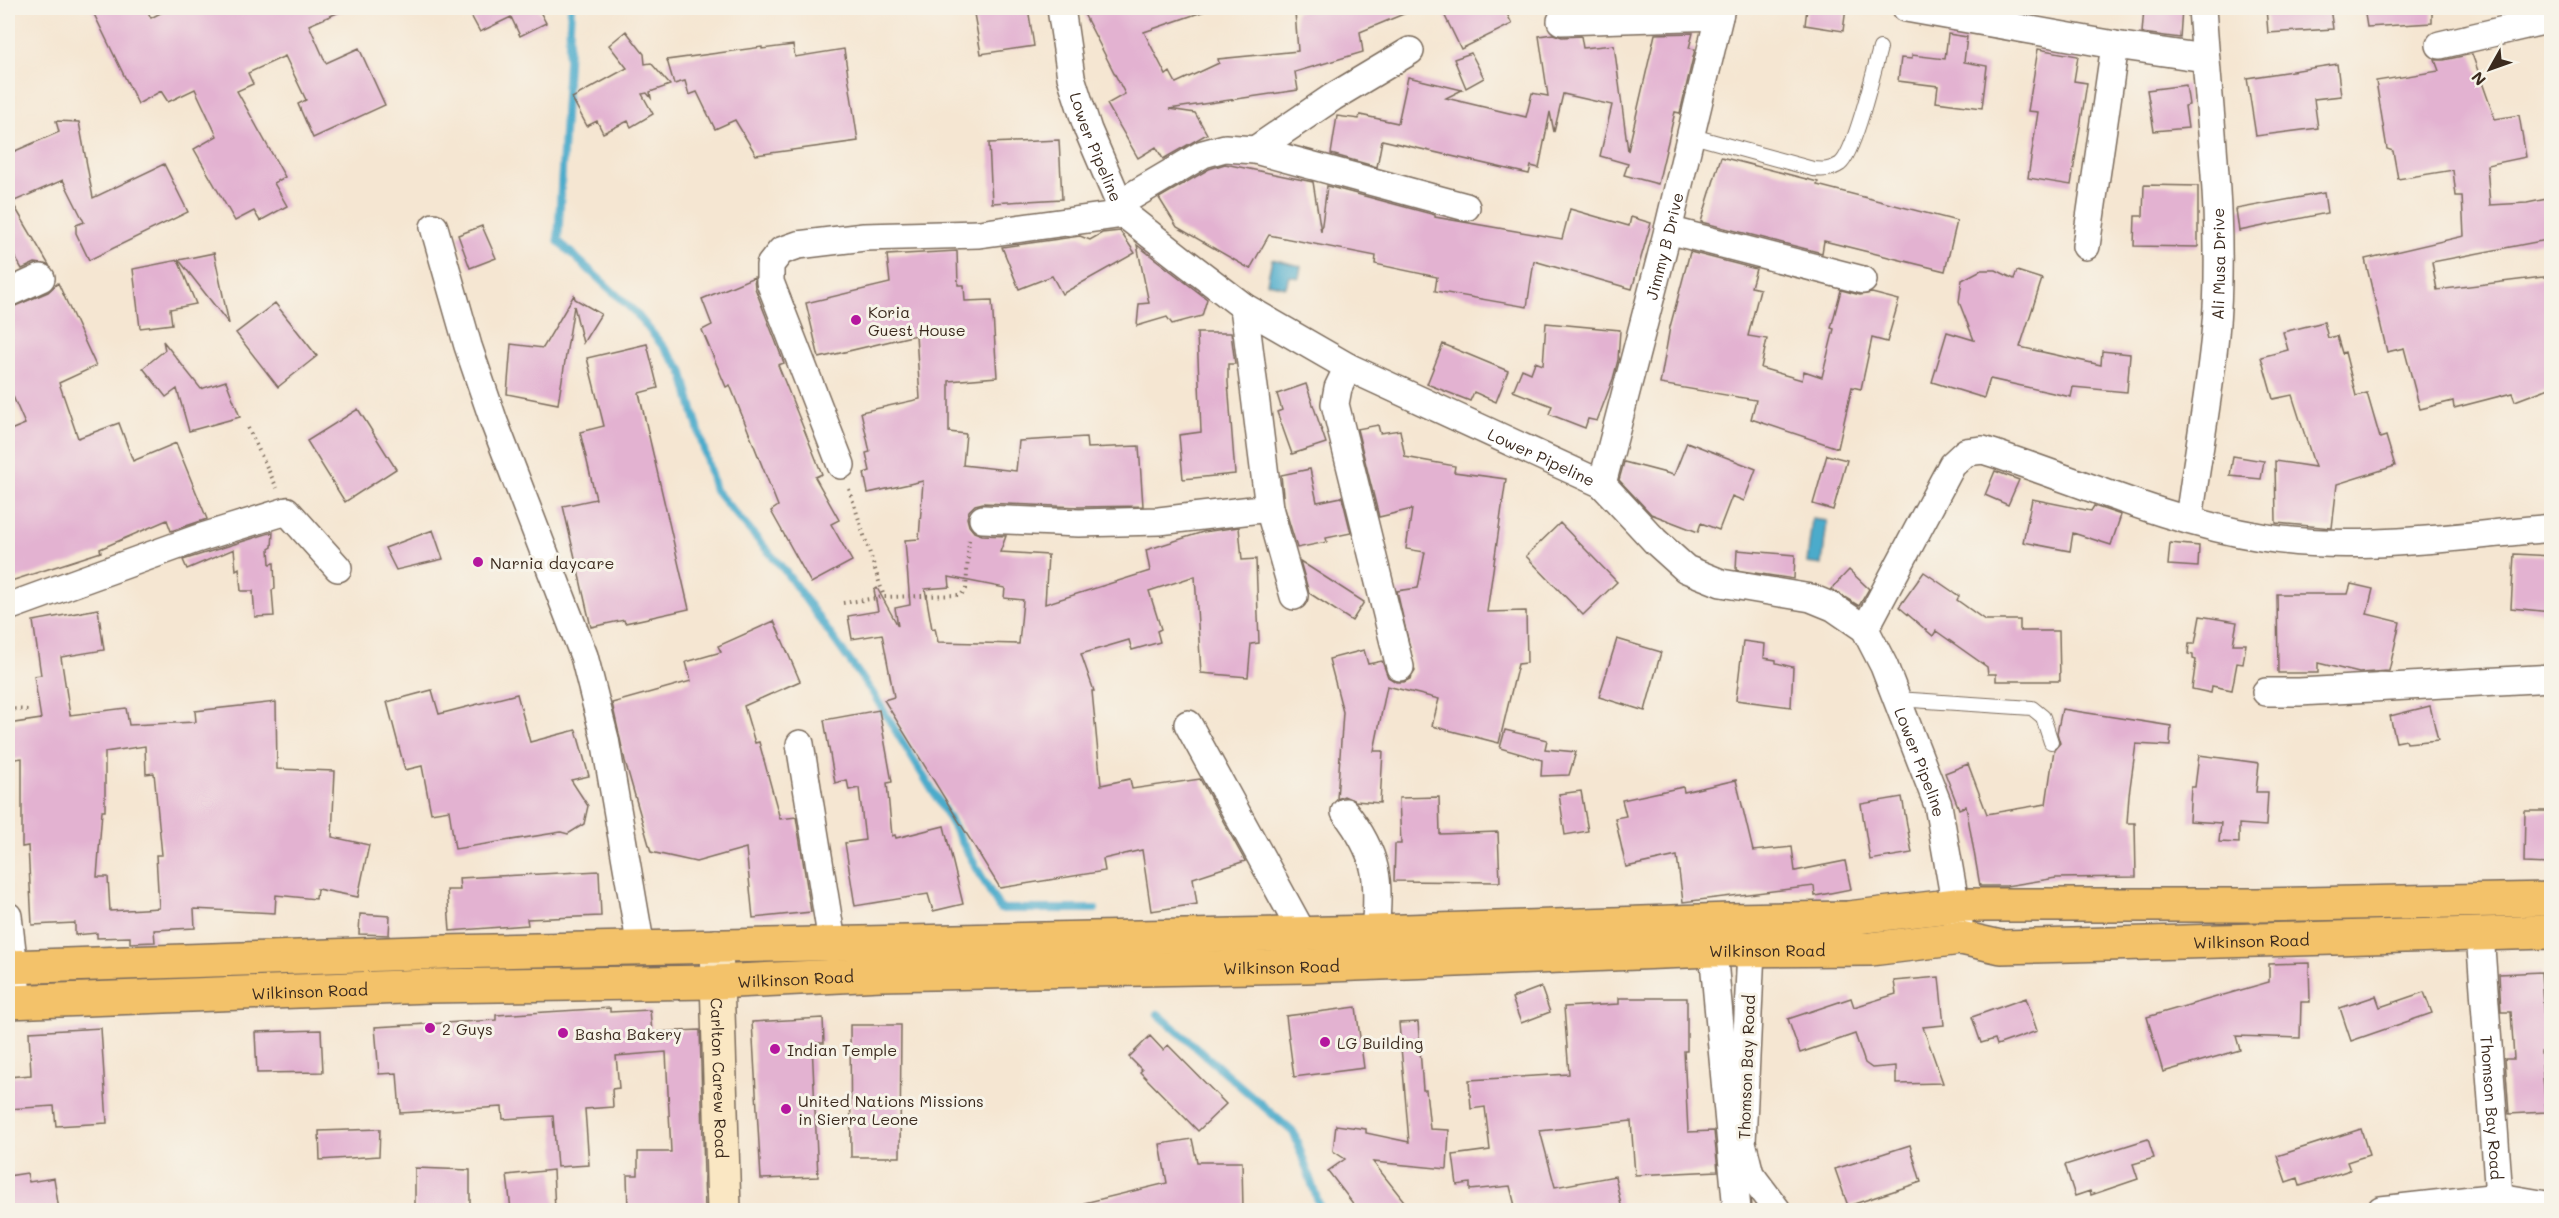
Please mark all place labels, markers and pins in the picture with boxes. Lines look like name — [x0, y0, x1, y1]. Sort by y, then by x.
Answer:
place label: Koria Guest House — [868, 301, 966, 340]
marker: Koria Guest House — [849, 313, 863, 327]
place label: Narnia daycare — [490, 552, 614, 573]
marker: Narnia daycare — [471, 555, 485, 569]
place label: 2 Guys — [442, 1018, 493, 1039]
marker: 2 Guys — [423, 1021, 437, 1035]
place label: Basha Bakery — [575, 1023, 681, 1044]
marker: Basha Bakery — [556, 1026, 570, 1040]
place label: LG Building — [1337, 1032, 1423, 1053]
marker: LG Building — [1318, 1035, 1332, 1049]
place label: Indian Temple — [787, 1039, 897, 1060]
marker: Indian Temple — [768, 1042, 782, 1056]
place label: United Nations Missions in Sierra Leone — [798, 1090, 984, 1129]
marker: United Nations Missions in Sierra Leone — [779, 1102, 793, 1116]

